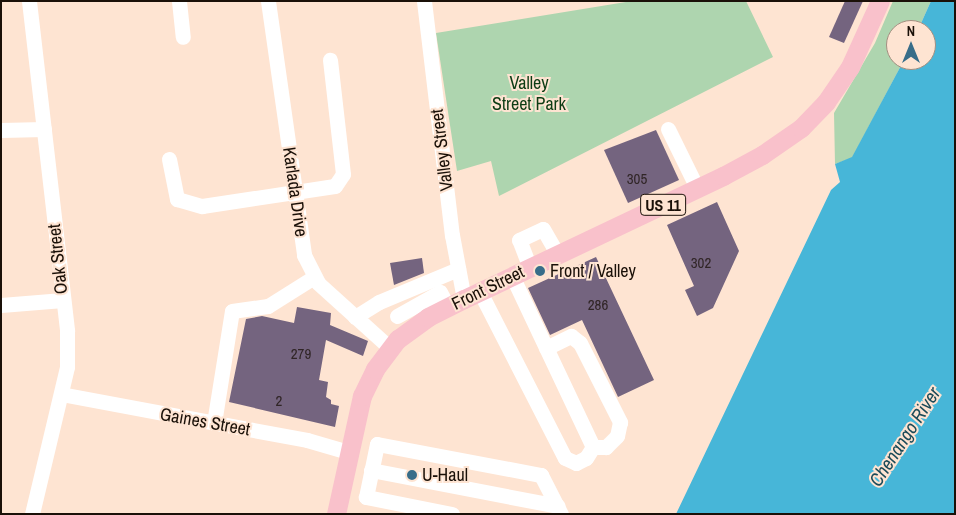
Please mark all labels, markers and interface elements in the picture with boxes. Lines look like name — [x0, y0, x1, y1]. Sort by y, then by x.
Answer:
north arrow — [886, 20, 936, 70]
text: N — [907, 22, 915, 40]
park label: Valley Street Park — [492, 73, 566, 116]
street label: Valley Street — [426, 108, 458, 192]
street label: Karlada Drive — [278, 146, 312, 238]
house number: 305 — [627, 170, 647, 188]
road number: US 11 — [639, 192, 687, 218]
street label: Oak Street — [44, 223, 72, 295]
house number: 302 — [691, 254, 711, 272]
place label: Front / Valley — [550, 260, 636, 282]
street label: Front Street — [448, 261, 528, 315]
marker: Front / Valley — [534, 265, 546, 277]
house number: 286 — [588, 296, 608, 314]
house number: 279 — [291, 345, 311, 363]
water label: Chenango River — [865, 383, 945, 491]
house number: 2 — [276, 392, 282, 410]
street label: Gaines Street — [158, 403, 252, 441]
place label: U-Haul — [422, 464, 468, 486]
marker: U-Haul — [406, 469, 418, 481]

